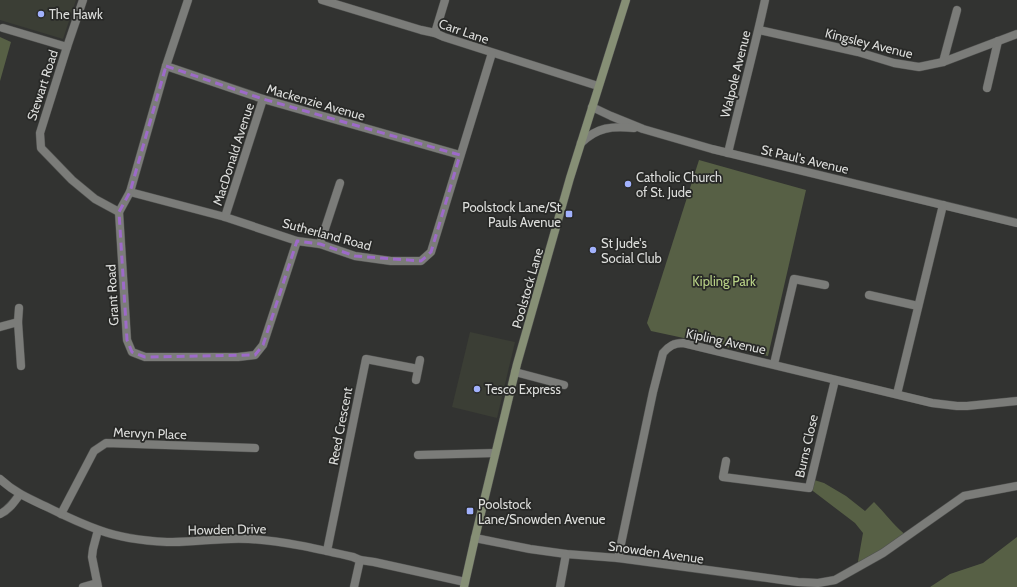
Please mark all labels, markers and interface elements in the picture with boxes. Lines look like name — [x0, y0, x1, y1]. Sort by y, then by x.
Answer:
place label: The Hawk — [49, 6, 103, 22]
marker: The Hawk — [36, 9, 46, 19]
street label: Carr Lane — [437, 15, 492, 47]
street label: Kingsley Avenue — [823, 24, 915, 62]
street label: Walpole Avenue — [716, 28, 754, 119]
street label: Stewart Road — [23, 48, 61, 122]
street label: Mackenzie Avenue — [265, 80, 367, 124]
street label: MacDonald Avenue — [209, 100, 257, 207]
street label: St Paul's Avenue — [760, 141, 851, 177]
place label: Catholic Church of St. Jude — [636, 169, 722, 200]
marker: Catholic Church of St. Jude — [623, 179, 633, 189]
place label: Poolstock Lane/St Pauls Avenue — [462, 199, 562, 230]
marker: Poolstock Lane/St Pauls Avenue — [564, 209, 574, 219]
street label: Sutherland Road — [281, 214, 373, 254]
place label: St Jude's Social Club — [601, 235, 662, 266]
marker: St Jude's Social Club — [588, 245, 598, 255]
street label: Poolstock Lane — [508, 246, 546, 330]
street label: Grant Road — [102, 264, 122, 326]
park label: Kipling Park — [692, 273, 756, 289]
street label: Kipling Avenue — [685, 325, 768, 357]
place label: Tesco Express — [485, 381, 561, 397]
marker: Tesco Express — [472, 384, 482, 394]
street label: Reed Crescent — [325, 385, 356, 466]
street label: Burns Close — [791, 412, 821, 479]
street label: Mervyn Place — [113, 424, 187, 442]
place label: Poolstock Lane/Snowden Avenue — [478, 496, 606, 527]
marker: Poolstock Lane/Snowden Avenue — [465, 506, 475, 516]
street label: Howden Drive — [188, 520, 267, 538]
street label: Snowden Avenue — [607, 537, 705, 567]

